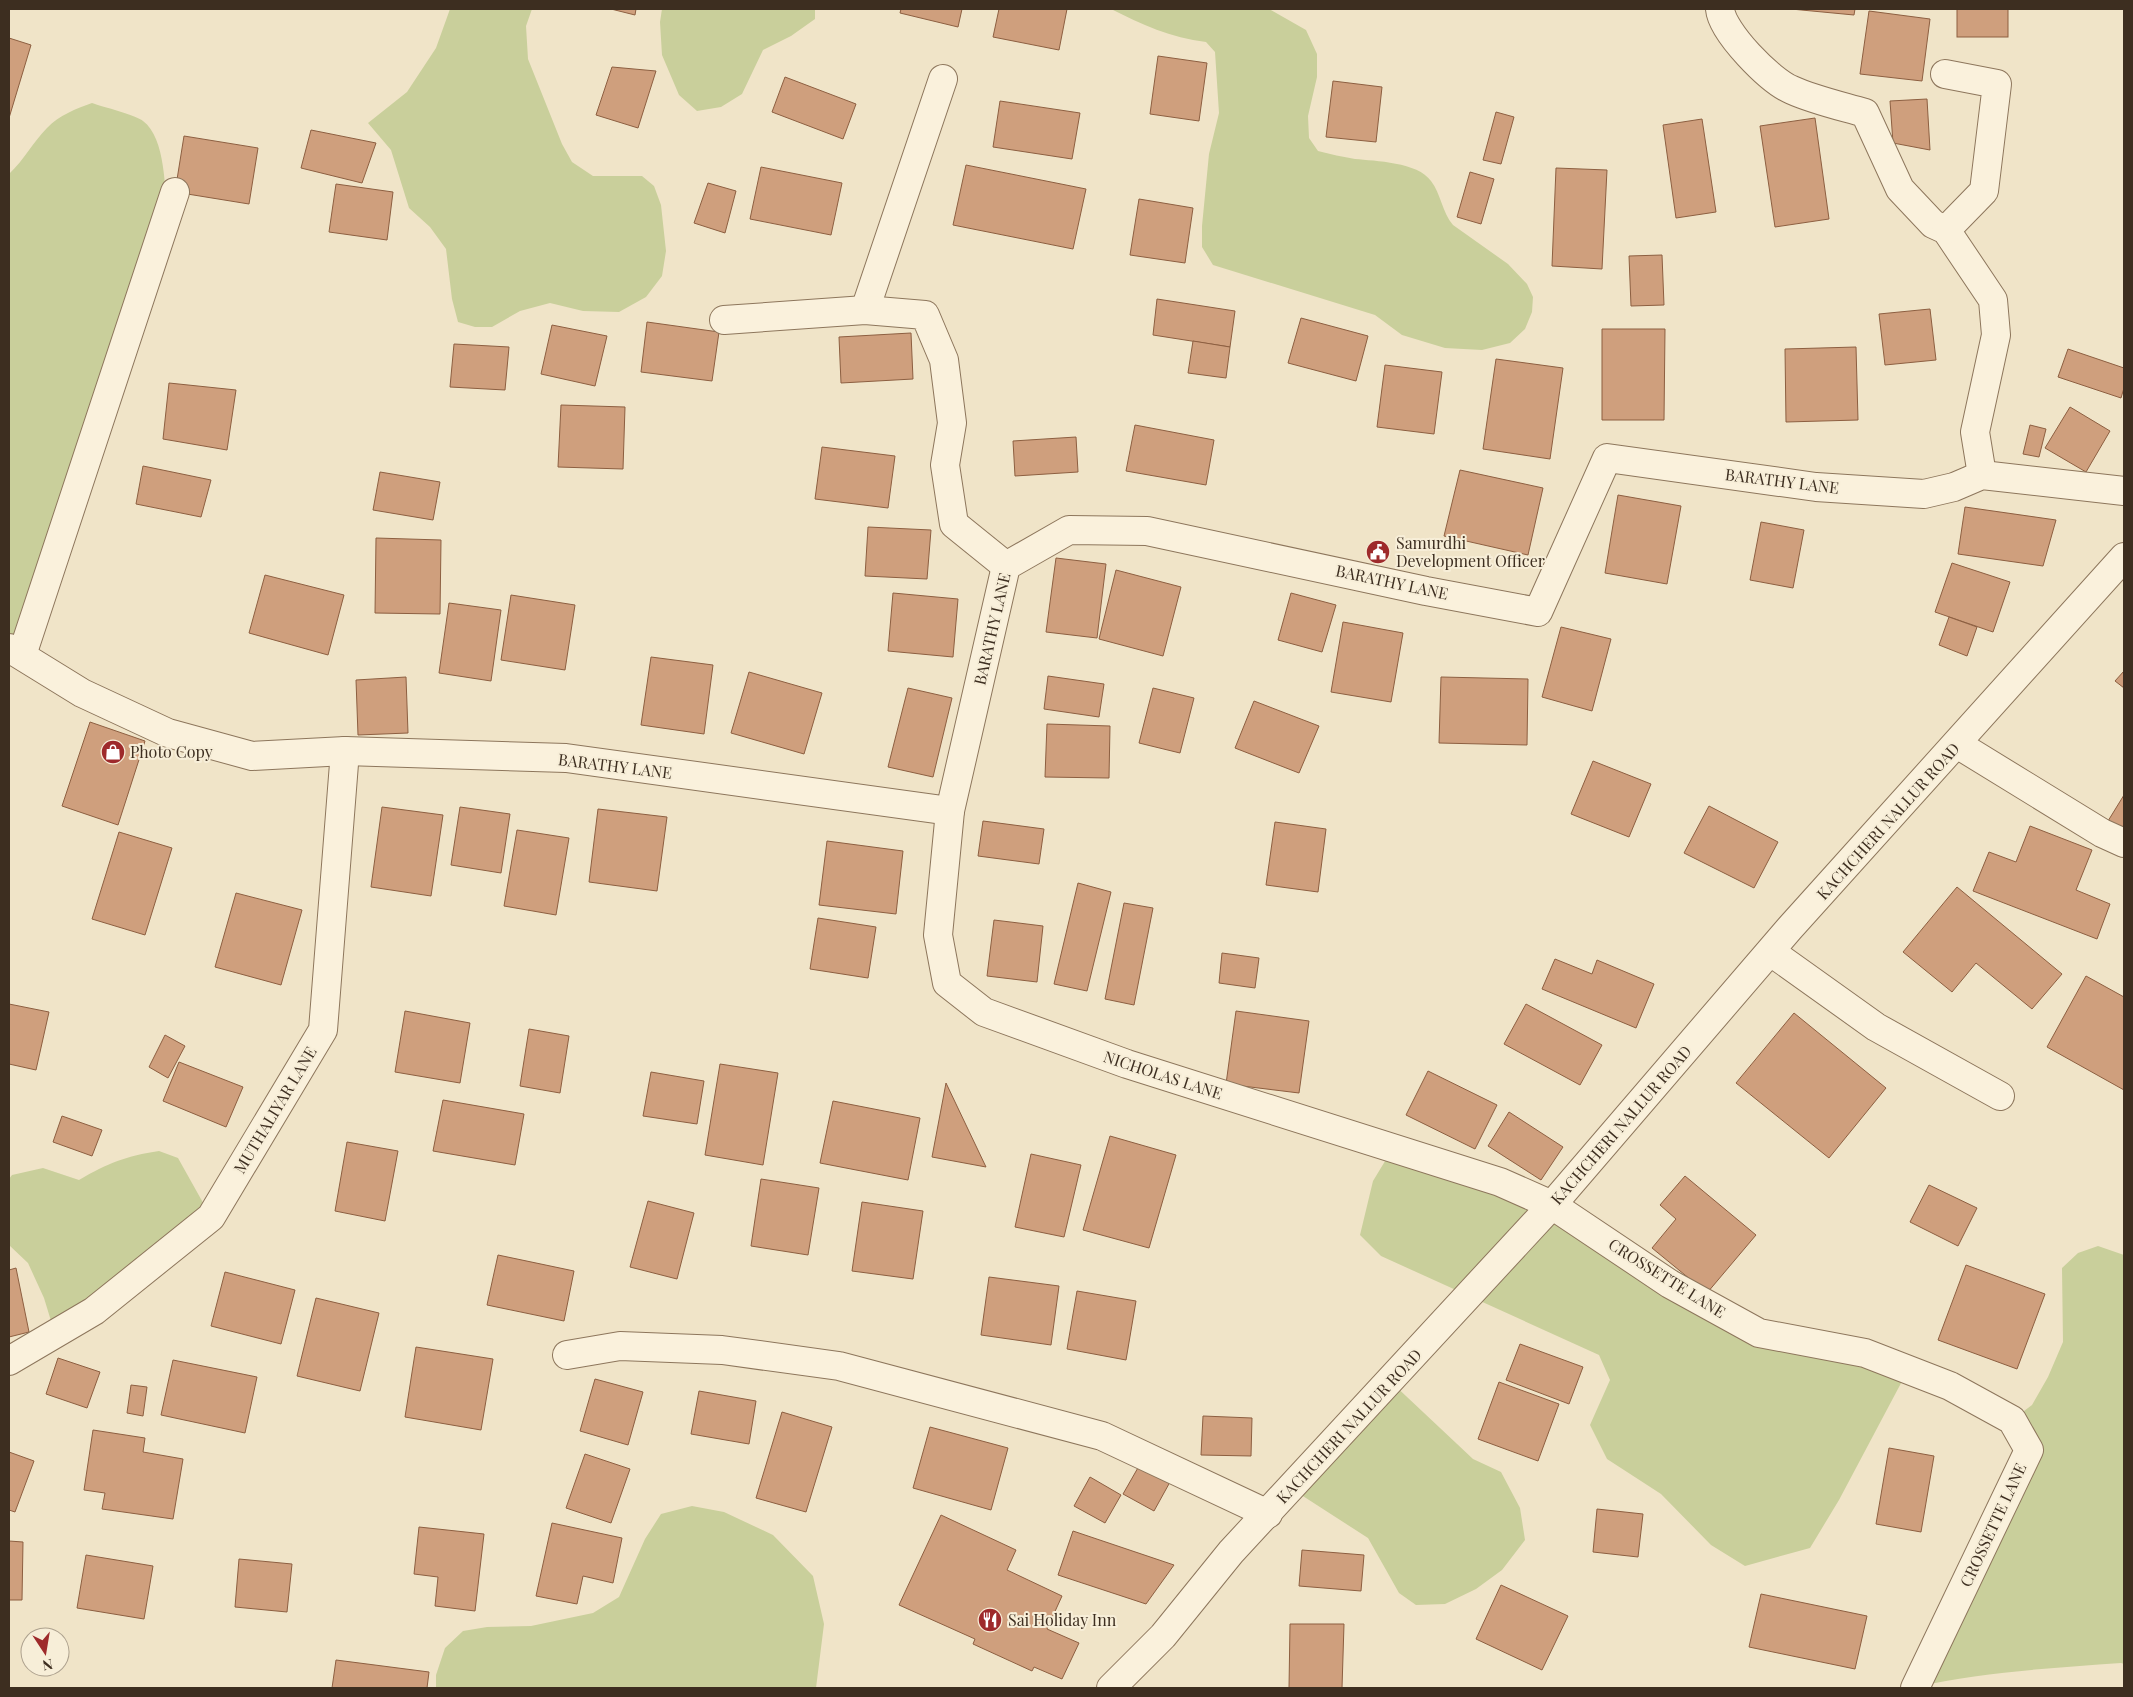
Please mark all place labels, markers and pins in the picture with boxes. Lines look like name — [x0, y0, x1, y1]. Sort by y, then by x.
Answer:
place label: Samurdhi Development Officer — [1396, 532, 1545, 571]
public building icon: Samurdhi Development Officer — [1365, 539, 1391, 565]
shop icon: Photo Copy — [100, 739, 126, 765]
place label: Photo Copy — [130, 741, 213, 762]
restaurant icon: Sai Holiday Inn — [977, 1607, 1003, 1633]
place label: Sai Holiday Inn — [1008, 1609, 1117, 1630]

